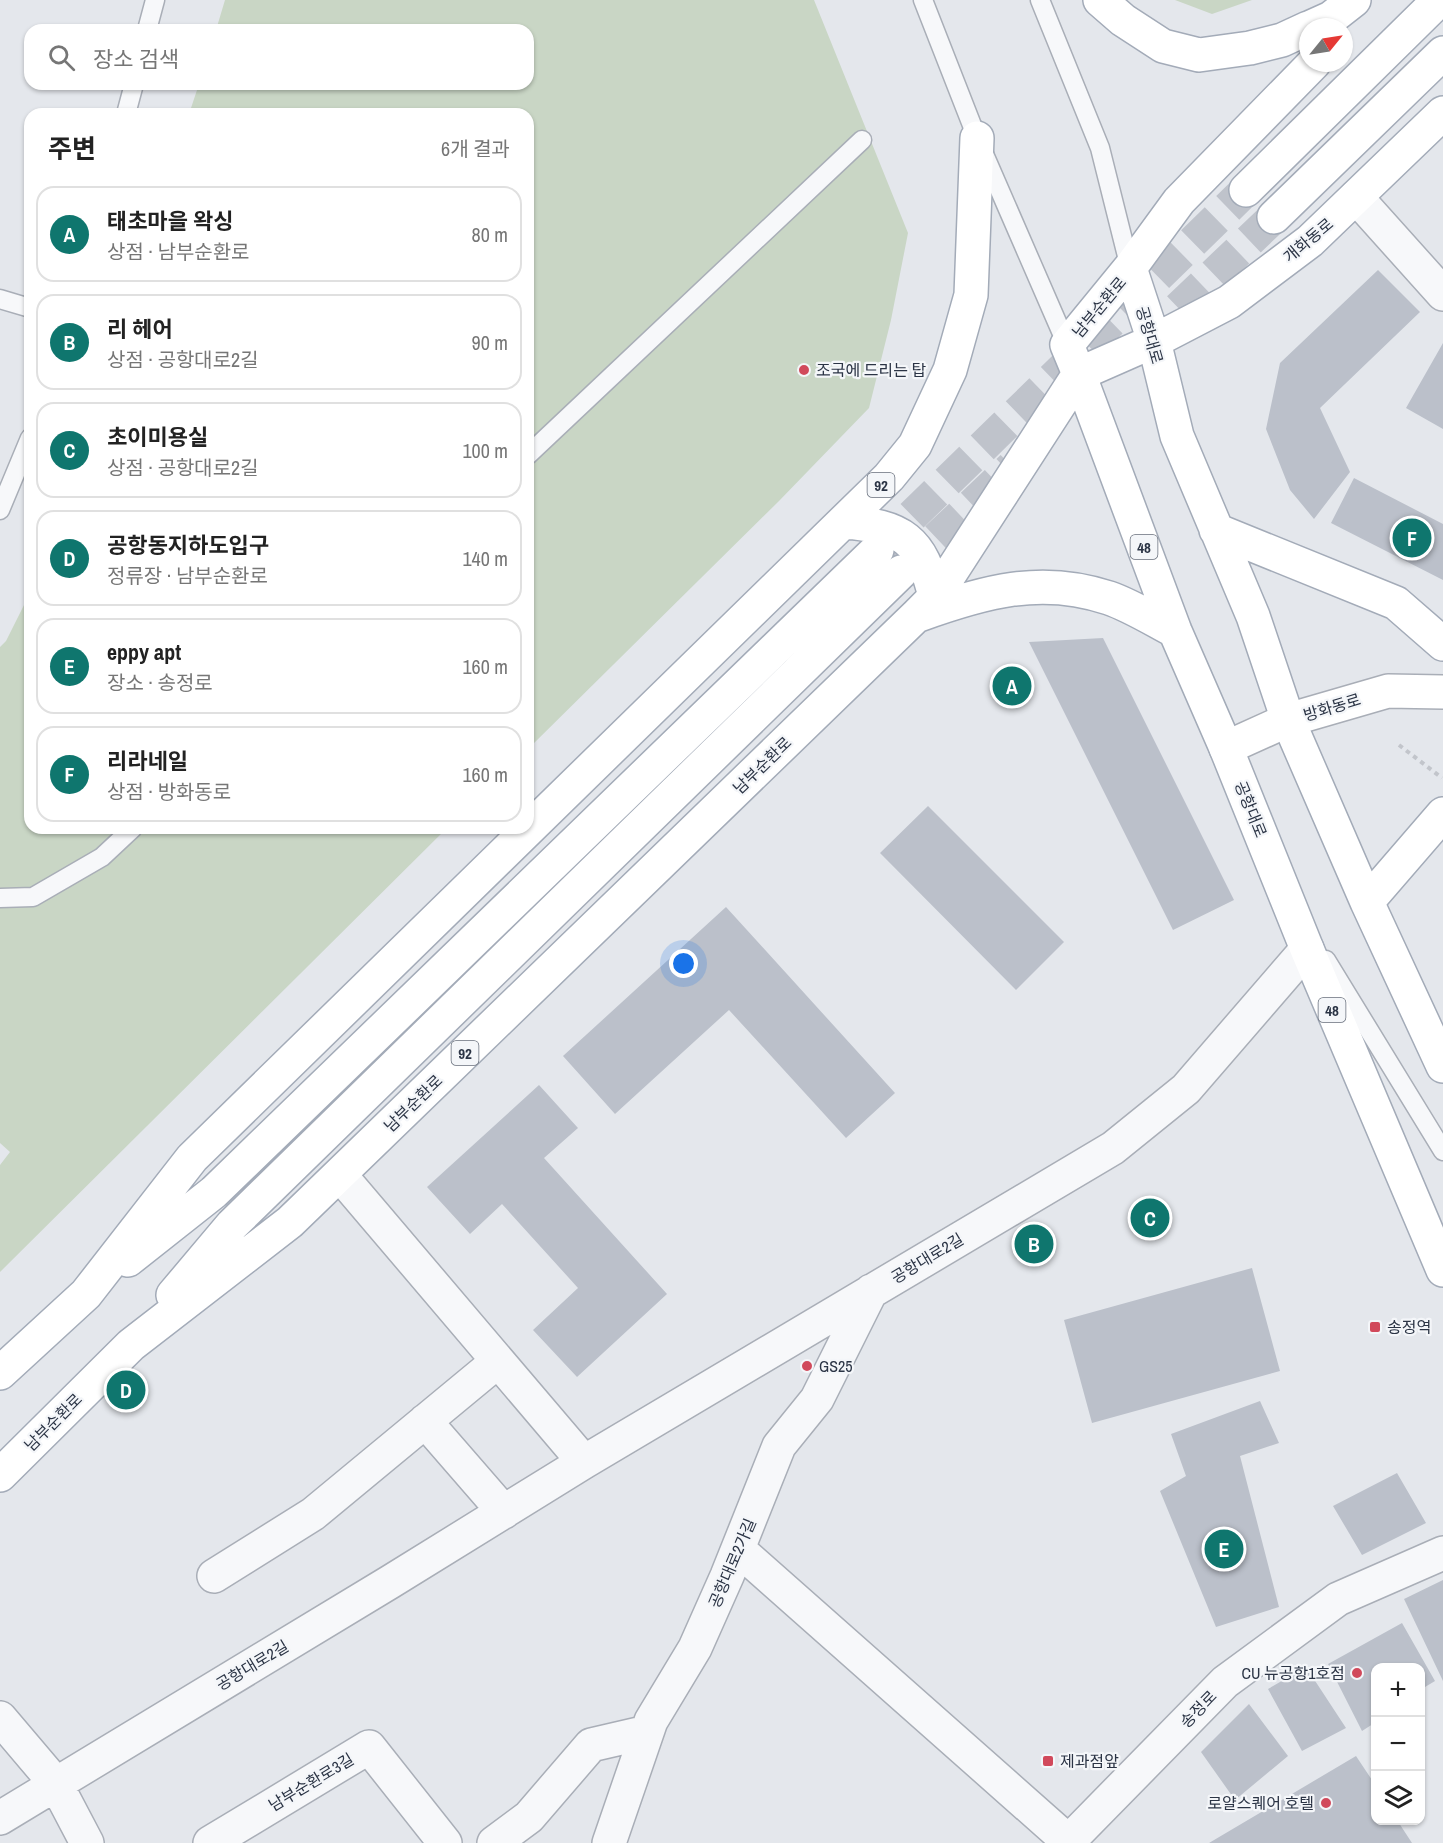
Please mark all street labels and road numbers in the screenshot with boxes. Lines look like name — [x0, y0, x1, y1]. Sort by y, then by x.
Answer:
street label: 개화동로 — [1278, 212, 1338, 267]
street label: 남부순환로 — [1067, 272, 1131, 342]
street label: 공항대로 — [1131, 304, 1169, 367]
road number: 92 — [868, 473, 894, 497]
road number: 48 — [1130, 535, 1158, 559]
street label: 방화동로 — [1301, 688, 1364, 726]
street label: 남부순환로 — [728, 731, 796, 798]
street label: 공항대로 — [1230, 778, 1272, 841]
road number: 48 — [1318, 998, 1346, 1022]
road number: 92 — [452, 1041, 478, 1065]
street label: 남부순환로 — [379, 1069, 447, 1136]
street label: 공항대로2길 — [887, 1228, 967, 1288]
street label: 남부순환로 — [19, 1388, 87, 1456]
street label: 공항대로2가길 — [703, 1515, 761, 1611]
street label: 공항대로2길 — [212, 1635, 292, 1695]
street label: 송정로 — [1175, 1685, 1221, 1733]
street label: 남부순환로3길 — [264, 1748, 358, 1816]

